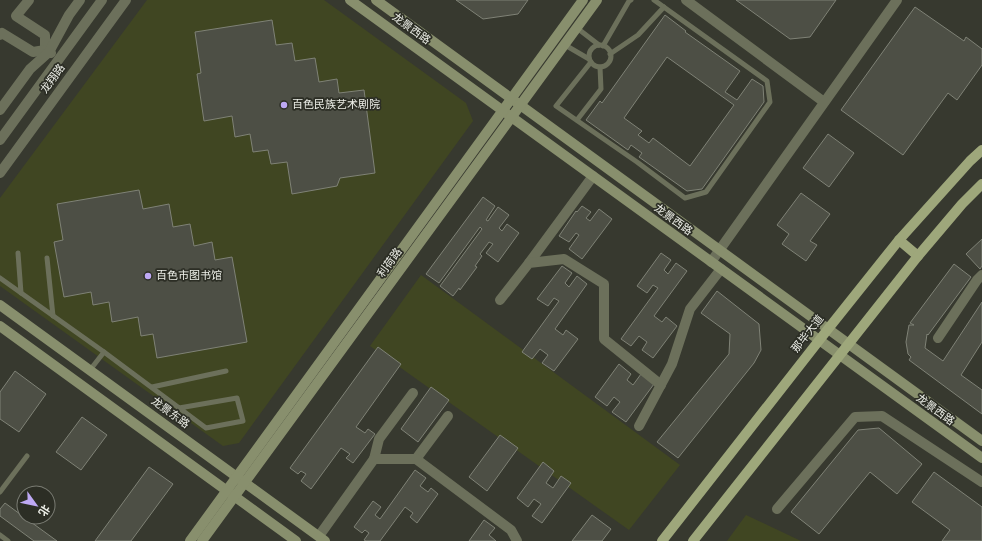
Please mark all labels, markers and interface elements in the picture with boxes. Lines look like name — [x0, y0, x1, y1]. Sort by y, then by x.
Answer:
street label: 龙景西路 — [389, 10, 433, 48]
street label: 龙翔路 — [38, 62, 68, 96]
place label: 百色民族艺术剧院 — [292, 98, 380, 112]
marker: 百色民族艺术剧院 — [279, 100, 289, 110]
street label: 龙景西路 — [651, 201, 695, 239]
street label: 利荷路 — [375, 246, 405, 280]
place label: 百色市图书馆 — [156, 269, 222, 283]
marker: 百色市图书馆 — [143, 271, 153, 281]
street label: 那毕大道 — [789, 312, 827, 356]
street label: 龙景西路 — [913, 391, 957, 429]
street label: 龙景东路 — [148, 394, 192, 432]
north arrow — [16, 485, 56, 525]
text: 北 — [35, 501, 52, 518]

